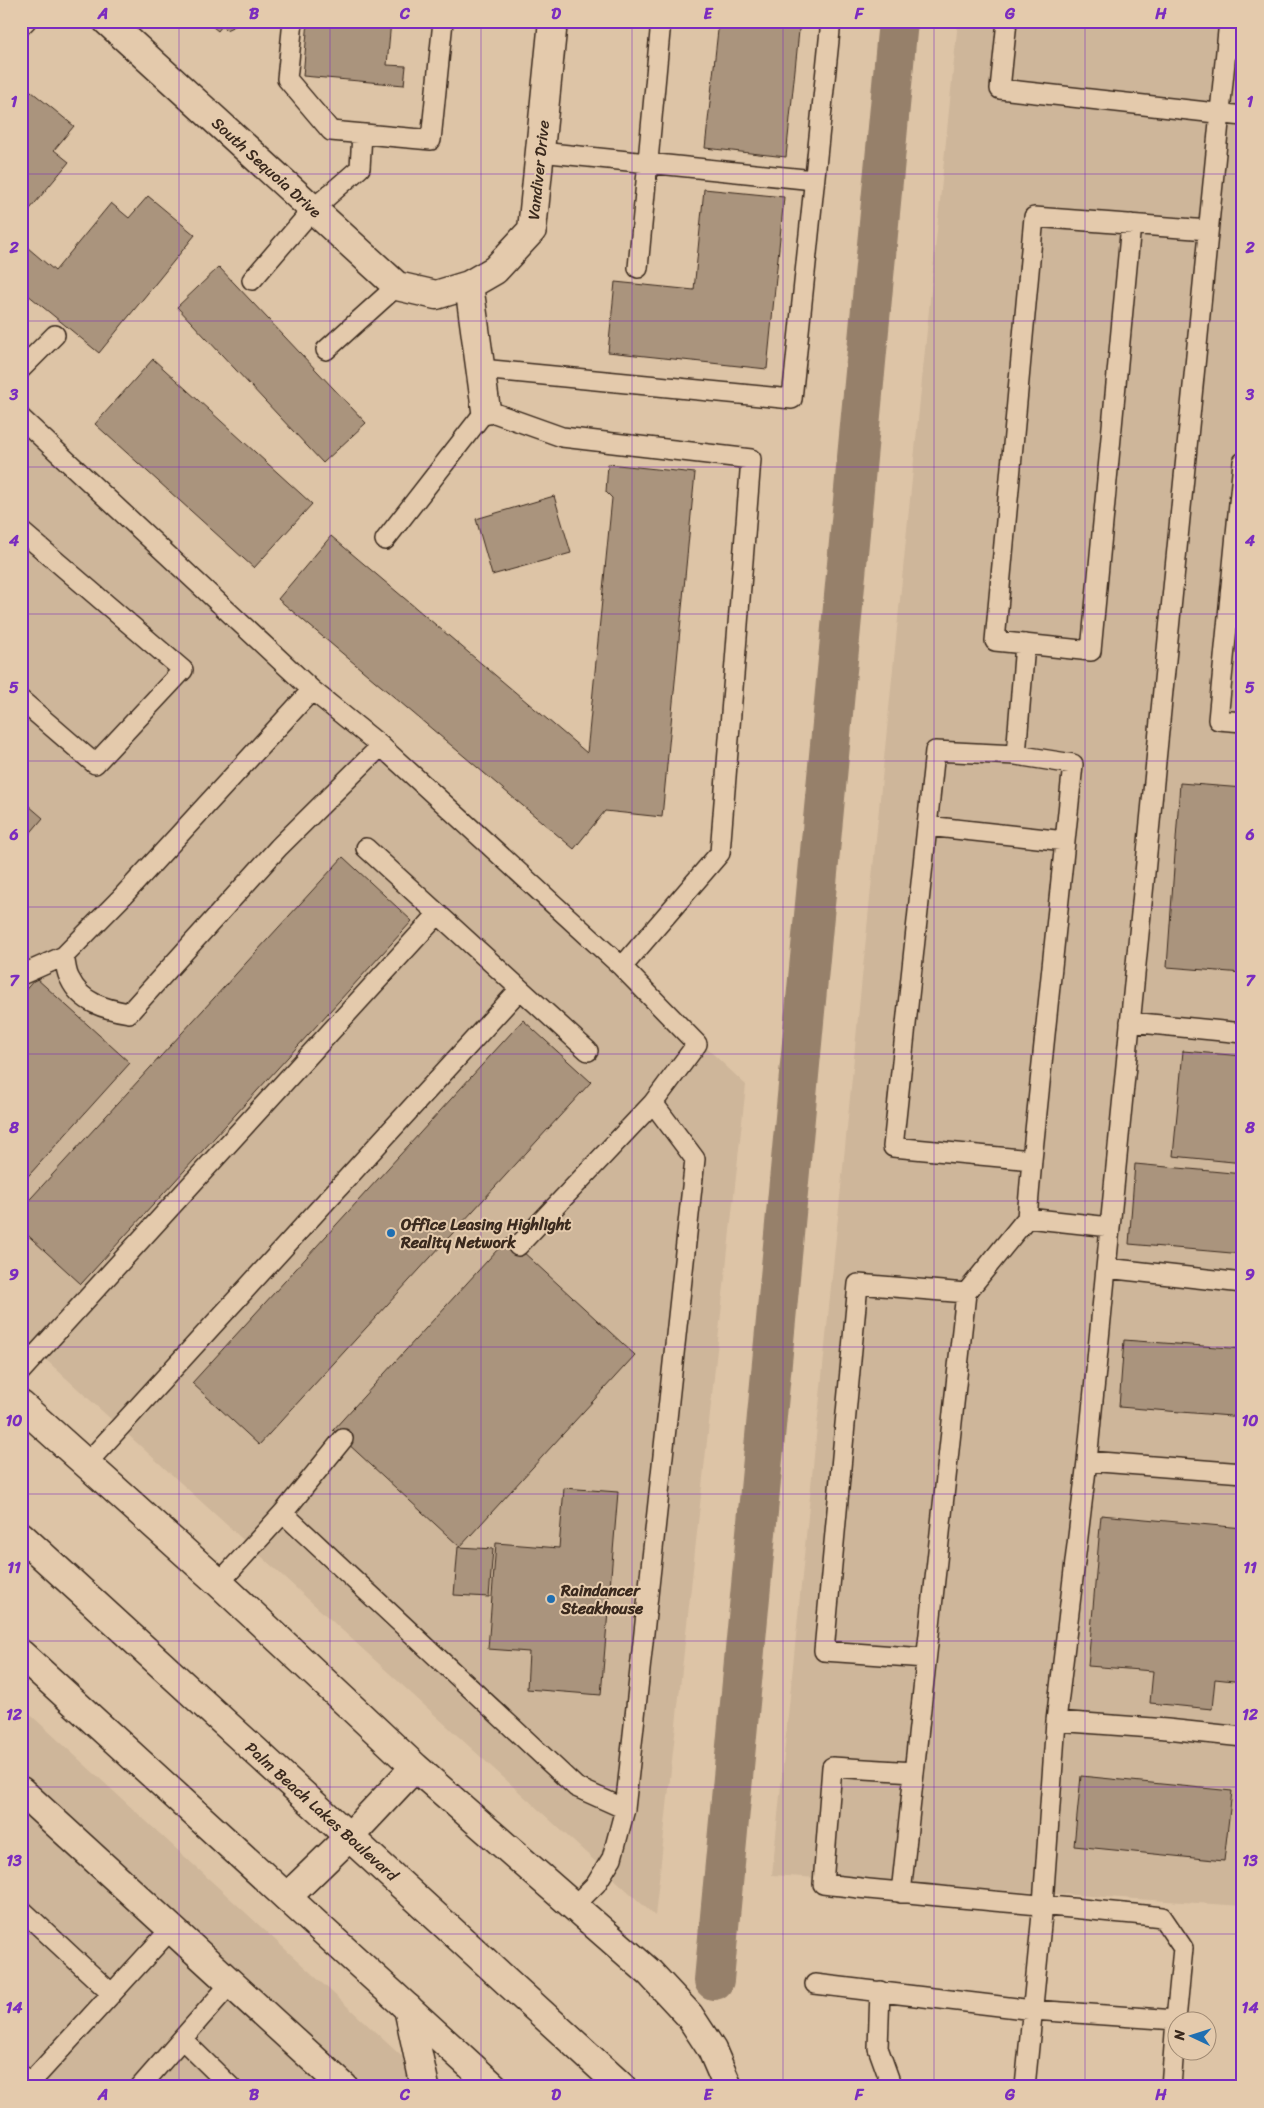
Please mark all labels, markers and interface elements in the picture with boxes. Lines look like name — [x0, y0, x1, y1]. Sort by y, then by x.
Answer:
text: A — [97, 0, 108, 28]
text: B — [249, 0, 260, 28]
text: C — [399, 0, 411, 28]
text: D — [551, 0, 561, 28]
text: E — [704, 0, 714, 28]
text: F — [854, 0, 865, 28]
text: G — [1004, 0, 1016, 28]
text: H — [1154, 0, 1167, 28]
text: 1 — [11, 87, 18, 116]
text: 1 — [1247, 87, 1254, 116]
street label: South Sequoia Drive — [205, 109, 329, 225]
street label: Vandiver Drive — [519, 119, 558, 221]
text: 2 — [8, 233, 19, 262]
text: 2 — [1244, 233, 1255, 262]
text: 3 — [9, 380, 19, 409]
text: 3 — [1245, 380, 1255, 409]
text: 4 — [8, 526, 19, 555]
text: 4 — [1244, 526, 1255, 555]
text: 5 — [9, 673, 19, 702]
text: 5 — [1245, 673, 1255, 702]
text: 6 — [8, 820, 19, 849]
text: 6 — [1244, 820, 1255, 849]
text: 7 — [9, 966, 20, 995]
text: 7 — [1245, 966, 1256, 995]
text: 8 — [8, 1113, 19, 1142]
text: 8 — [1244, 1113, 1255, 1142]
place label: Office Leasing Highlight Reality Network — [400, 1210, 571, 1257]
marker: Office Leasing Highlight Reality Network — [385, 1227, 397, 1239]
text: 9 — [9, 1260, 19, 1289]
text: 9 — [1245, 1260, 1255, 1289]
text: 10 — [6, 1406, 22, 1435]
text: 10 — [1242, 1406, 1258, 1435]
text: 11 — [7, 1553, 21, 1582]
text: 11 — [1243, 1553, 1257, 1582]
place label: Raindancer Steakhouse — [560, 1576, 644, 1623]
marker: Raindancer Steakhouse — [545, 1593, 557, 1605]
text: 12 — [6, 1700, 23, 1729]
text: 12 — [1242, 1700, 1259, 1729]
street label: Palm Beach Lakes Boulevard — [238, 1734, 406, 1890]
text: 13 — [6, 1846, 22, 1875]
text: 13 — [1242, 1846, 1258, 1875]
text: 14 — [6, 1993, 22, 2022]
text: 14 — [1242, 1993, 1258, 2022]
north arrow — [1166, 2010, 1216, 2060]
text: N — [1167, 2029, 1192, 2042]
text: A — [97, 2080, 108, 2108]
text: B — [249, 2080, 260, 2108]
text: C — [399, 2080, 411, 2108]
text: D — [551, 2080, 561, 2108]
text: E — [704, 2080, 714, 2108]
text: F — [854, 2080, 865, 2108]
text: G — [1004, 2080, 1016, 2108]
text: H — [1154, 2080, 1167, 2108]

